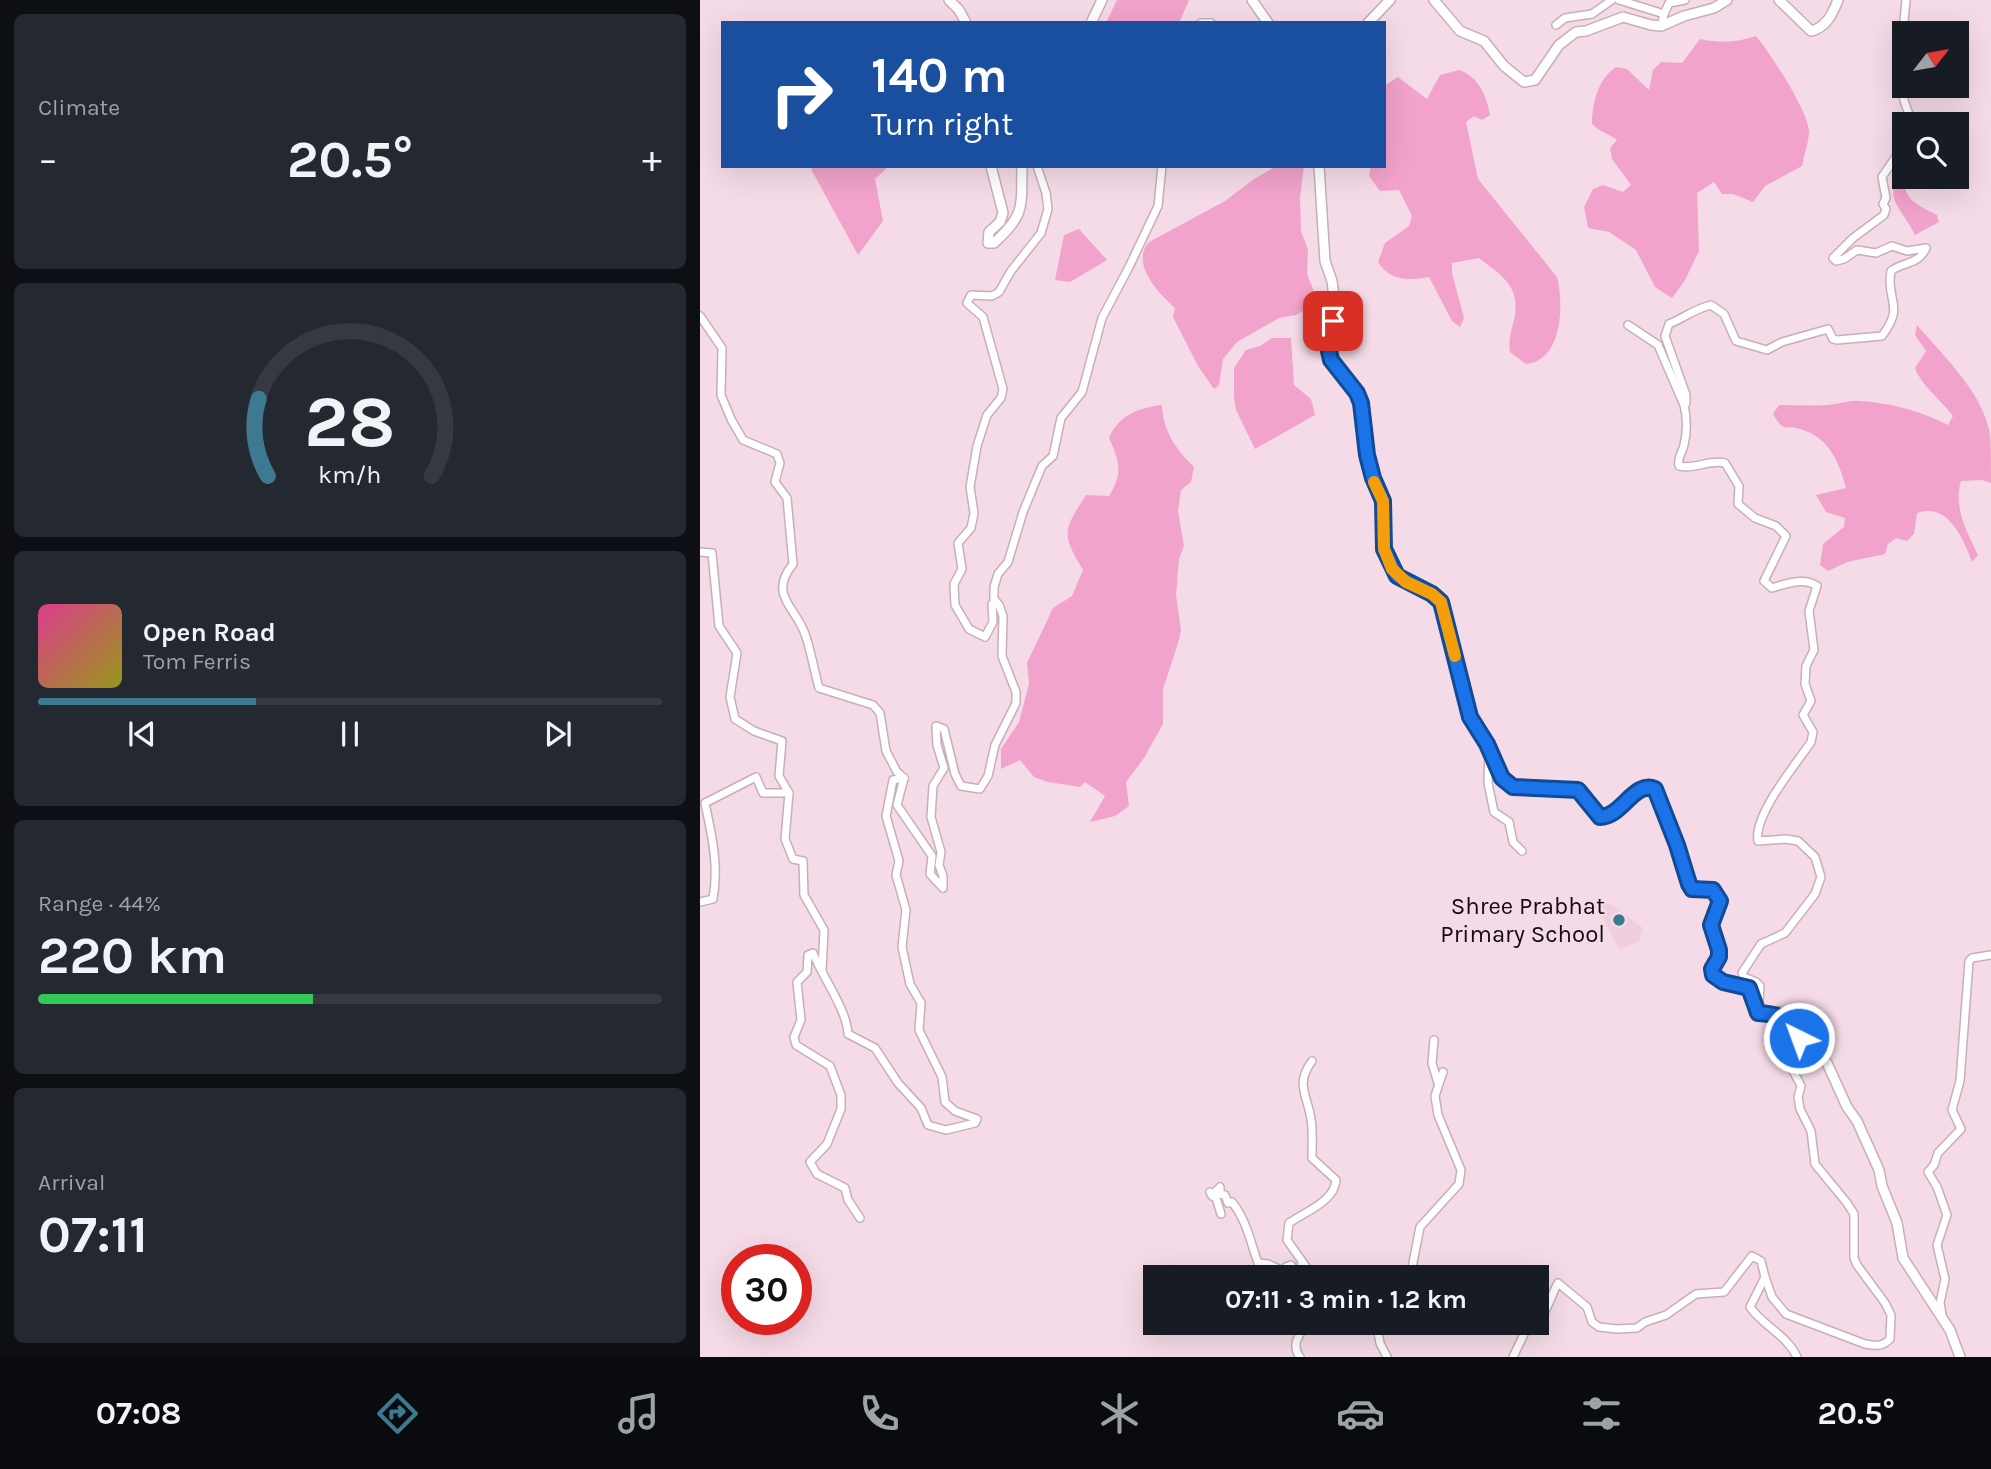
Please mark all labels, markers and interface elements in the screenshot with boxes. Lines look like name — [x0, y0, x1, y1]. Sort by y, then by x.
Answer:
north arrow — [1892, 21, 1969, 98]
map controls — [1892, 21, 1969, 189]
text: 140 m — [871, 47, 1008, 104]
icon: right — [756, 49, 847, 140]
text: Climate — [38, 94, 120, 121]
text: Turn right — [871, 106, 1013, 143]
button: search — [1892, 112, 1969, 189]
text: 20.5° — [287, 129, 413, 190]
text: − — [38, 137, 58, 182]
text: + — [642, 137, 662, 182]
pin — [1303, 291, 1363, 351]
icon: arrive — [1314, 302, 1352, 340]
text: 28 — [304, 379, 396, 464]
text: km/h — [318, 460, 382, 489]
text: Open Road — [143, 617, 276, 648]
text: Tom Ferris — [143, 648, 251, 675]
icon: previous — [123, 715, 161, 753]
icon: pause — [331, 715, 369, 753]
icon: next — [539, 715, 577, 753]
text: Range · 44% — [38, 890, 161, 917]
place label: Shree Prabhat Primary School — [1440, 892, 1605, 948]
marker: Shree Prabhat Primary School — [1611, 912, 1627, 928]
text: 220 km — [38, 925, 227, 986]
position arrow — [1762, 1001, 1836, 1075]
text: Arrival — [38, 1169, 105, 1196]
text: 07:11 — [38, 1204, 148, 1265]
speed limit sign: 30 — [721, 1244, 812, 1335]
text: 07:11 · 3 min · 1.2 km — [1225, 1284, 1467, 1315]
icon: directions — [373, 1389, 422, 1438]
icon: music — [614, 1389, 663, 1438]
icon: phone — [855, 1389, 904, 1438]
icon: climate — [1095, 1389, 1144, 1438]
icon: car — [1336, 1389, 1385, 1438]
icon: filters — [1577, 1389, 1626, 1438]
text: 07:08 — [96, 1395, 182, 1432]
text: 20.5° — [1817, 1395, 1895, 1432]

